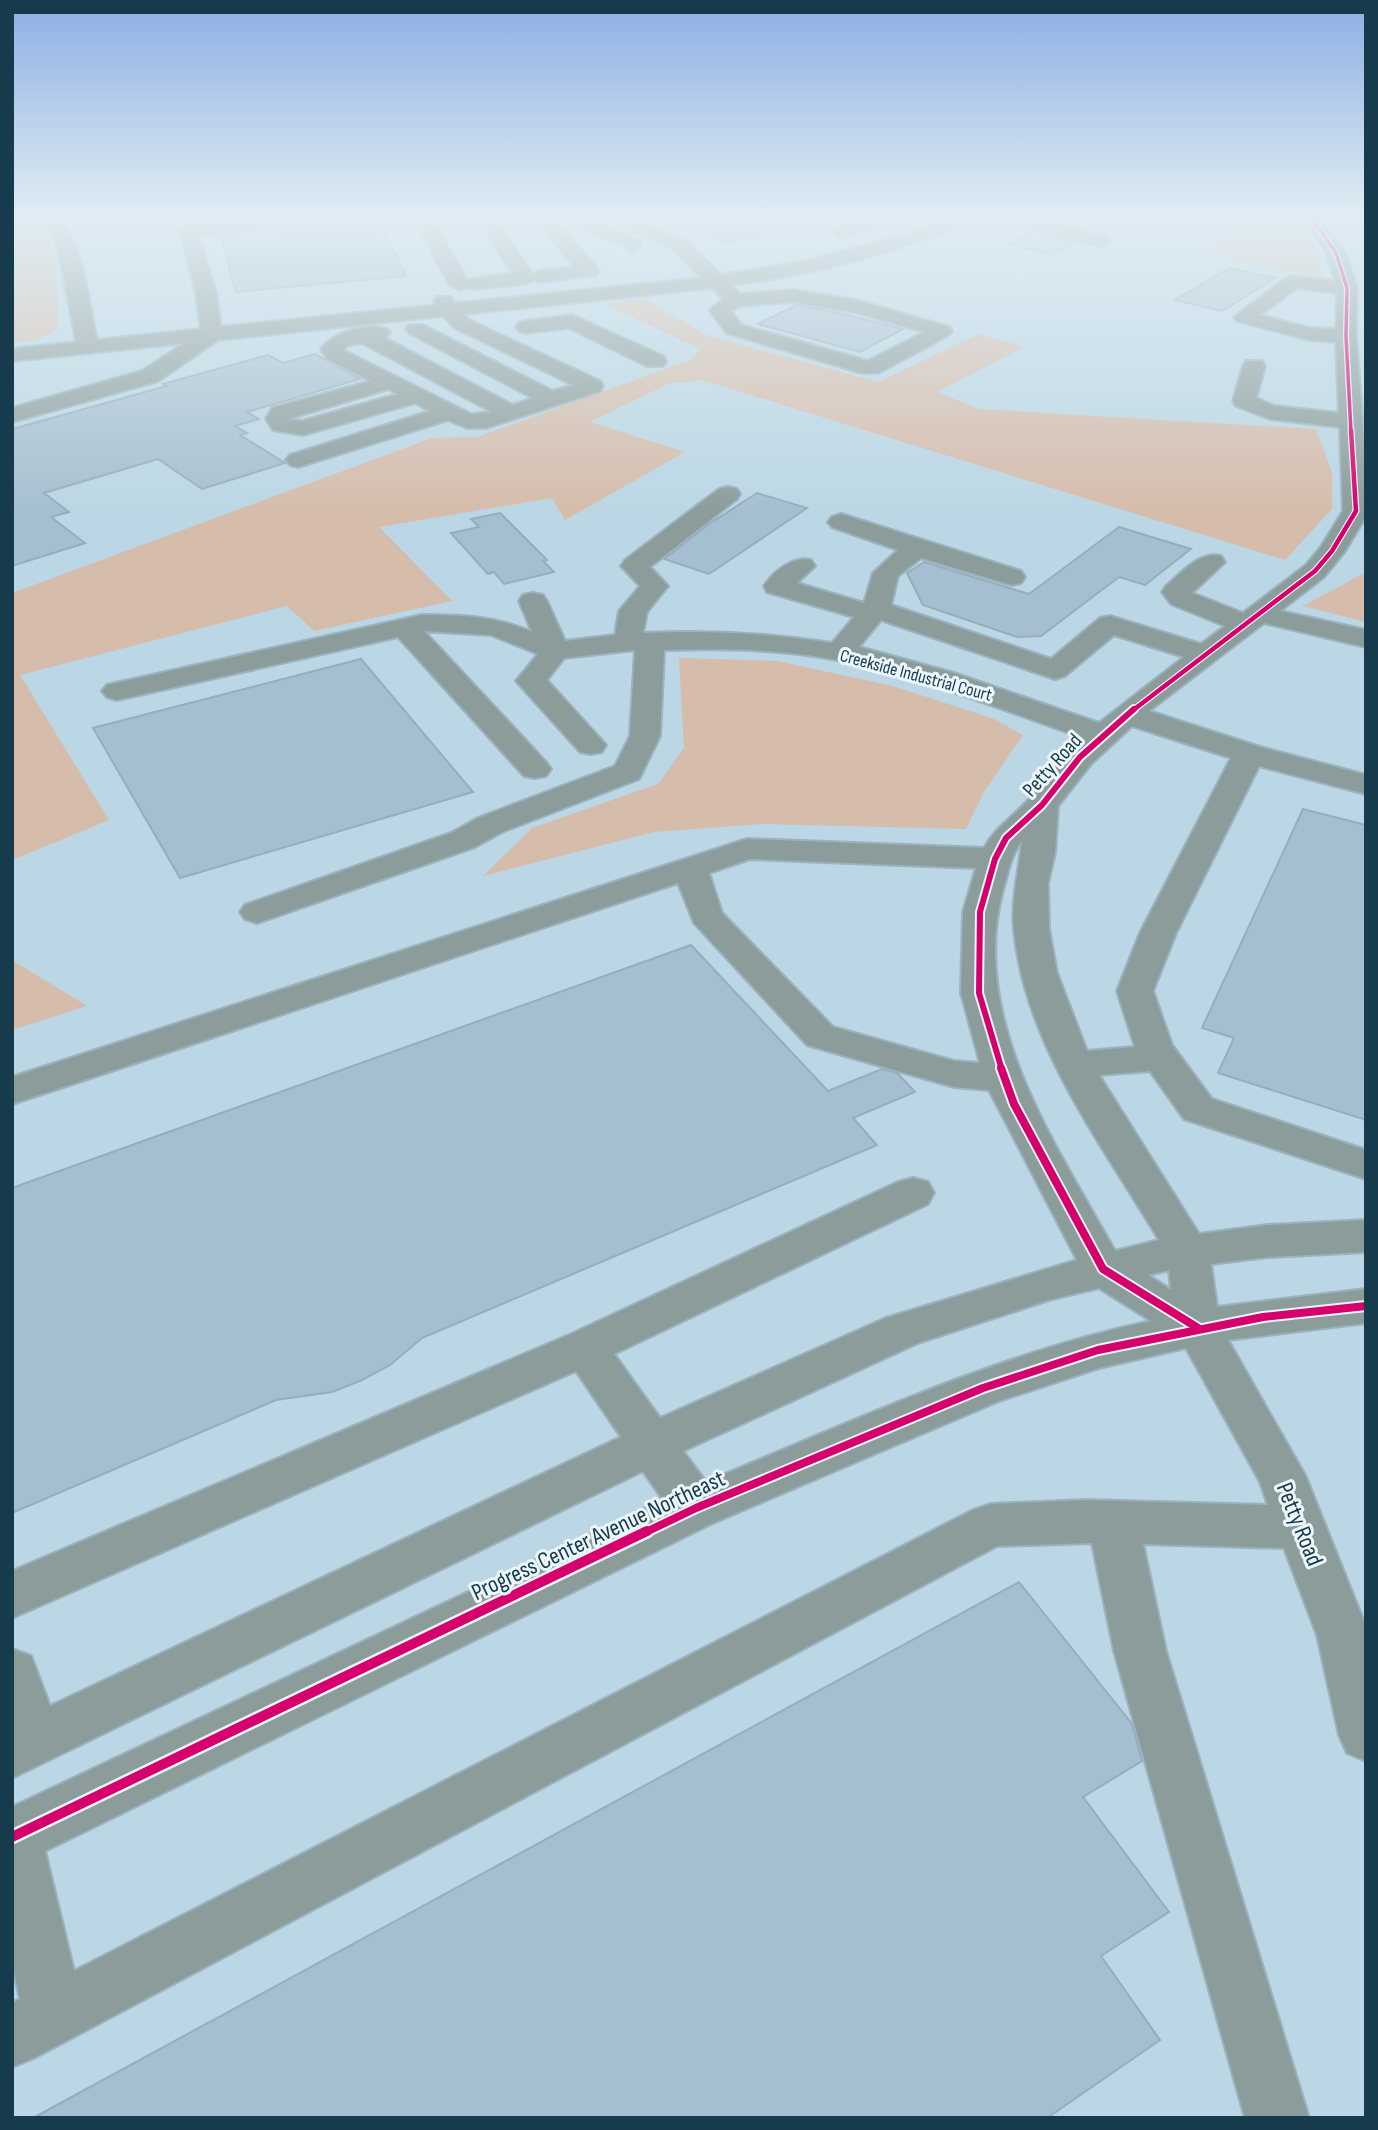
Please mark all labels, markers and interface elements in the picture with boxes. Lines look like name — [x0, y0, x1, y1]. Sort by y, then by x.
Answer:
street label: Creekside Industrial Court — [838, 645, 995, 706]
street label: Petty Road — [1017, 729, 1087, 802]
street label: Progress Center Avenue Northeast — [467, 1464, 730, 1607]
street label: Petty Road — [1270, 1478, 1329, 1570]

